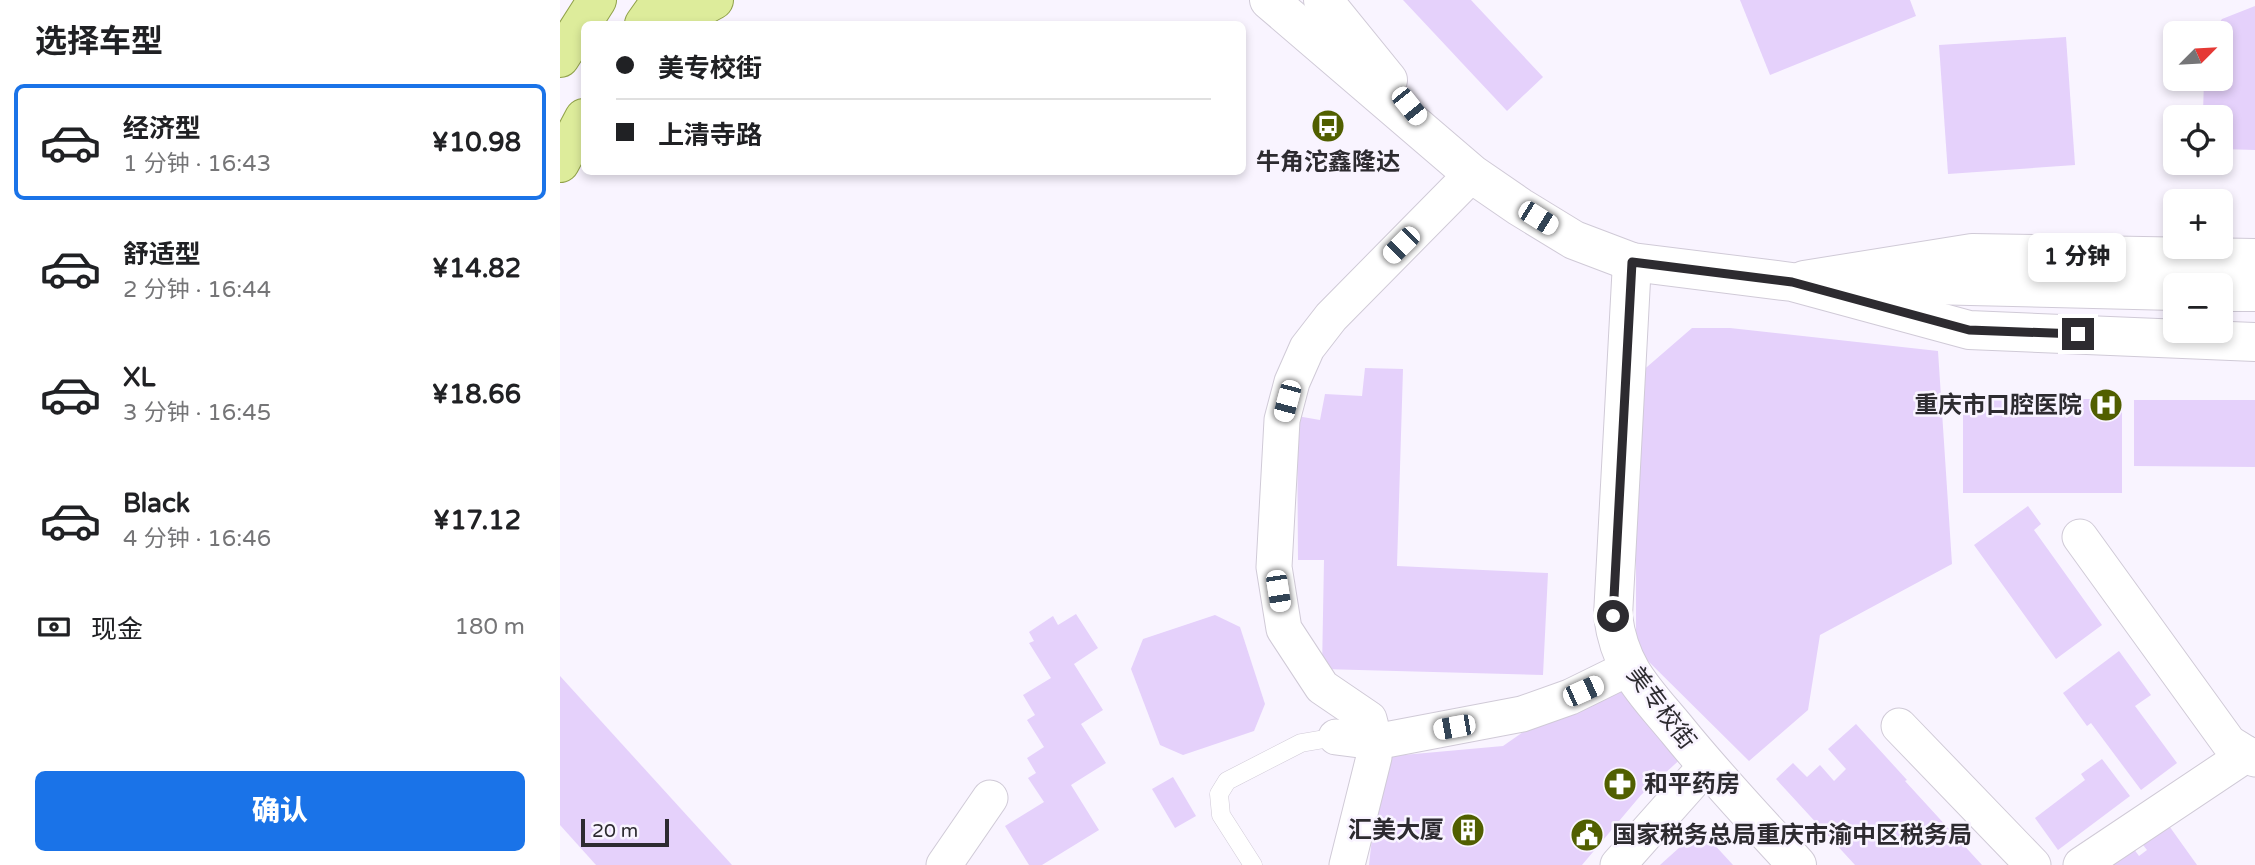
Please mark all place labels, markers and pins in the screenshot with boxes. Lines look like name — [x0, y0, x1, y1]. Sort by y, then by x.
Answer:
bus stop icon: 牛角沱鑫隆达 — [1309, 107, 1347, 145]
place label: 牛角沱鑫隆达 — [1256, 148, 1400, 177]
hospital icon: 重庆市口腔医院 — [2087, 386, 2125, 424]
place label: 重庆市口腔医院 — [1914, 391, 2082, 420]
pharmacy icon: 和平药房 — [1601, 765, 1639, 803]
place label: 和平药房 — [1644, 770, 1740, 799]
building icon: 汇美大厦 — [1449, 811, 1487, 849]
place label: 汇美大厦 — [1348, 816, 1444, 845]
public building icon: 国家税务总局重庆市渝中区税务局 — [1568, 816, 1606, 854]
place label: 国家税务总局重庆市渝中区税务局 — [1612, 821, 1972, 850]

